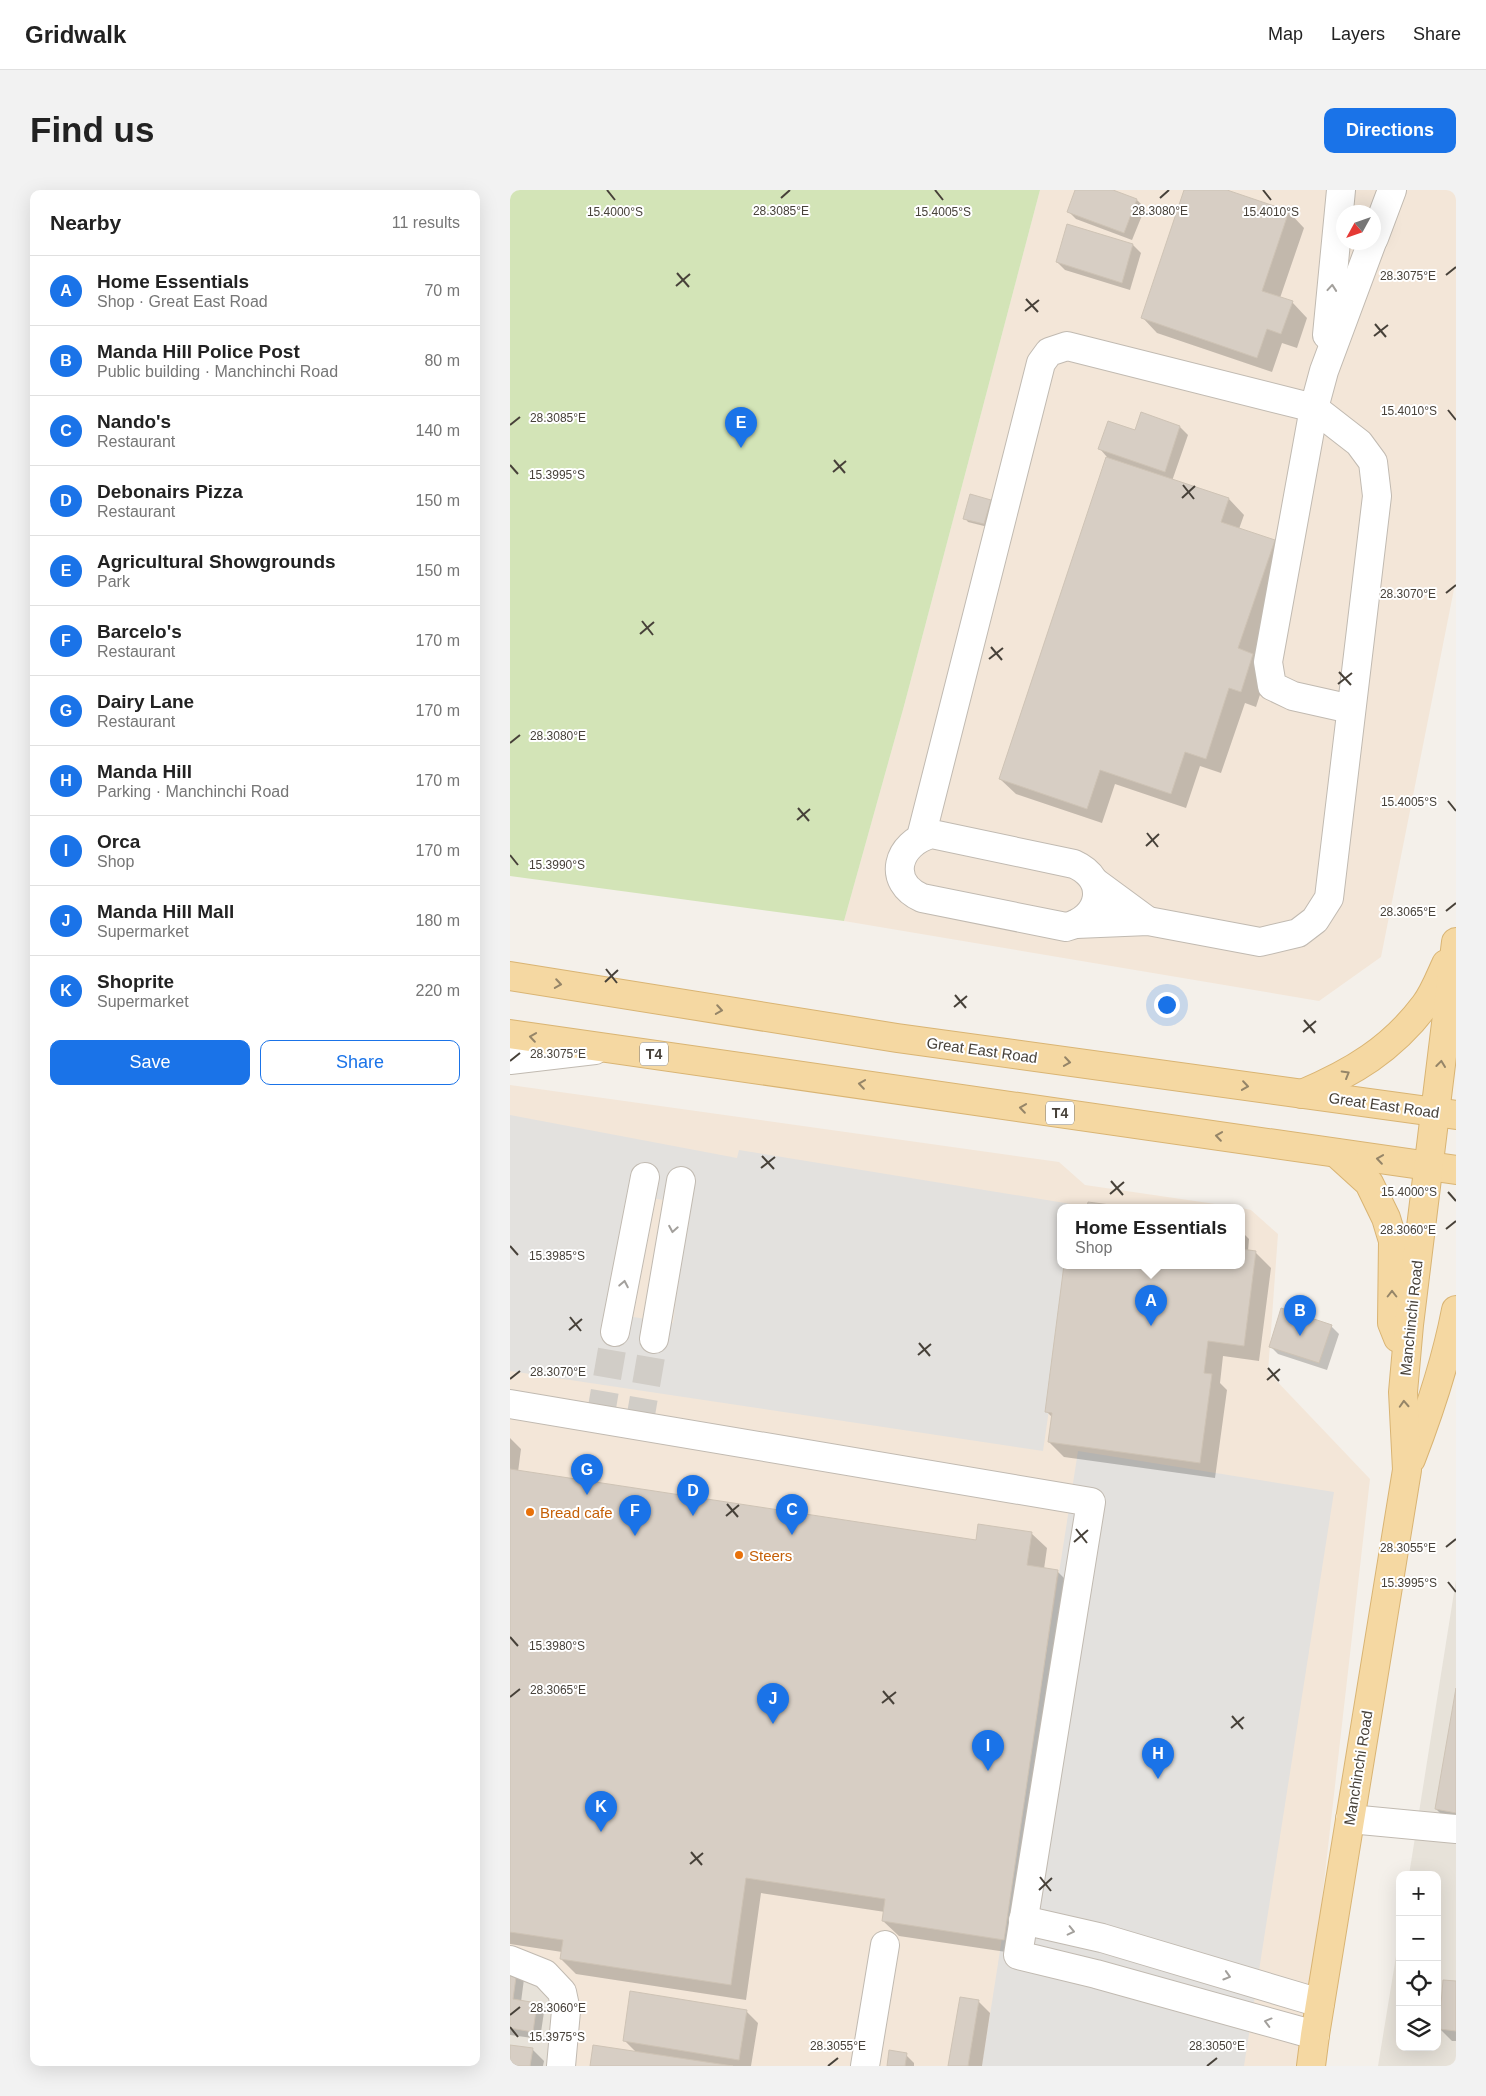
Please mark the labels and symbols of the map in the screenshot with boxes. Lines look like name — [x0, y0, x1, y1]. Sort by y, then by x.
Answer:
text: 28.3085°E — [753, 204, 809, 218]
text: 28.3080°E — [1132, 204, 1188, 218]
text: 15.4000°S — [587, 205, 643, 219]
text: 15.4005°S — [915, 205, 971, 219]
text: 15.4010°S — [1243, 205, 1299, 219]
north arrow — [1336, 205, 1381, 250]
text: 28.3075°E — [1380, 269, 1436, 283]
one-way arrow — [1326, 283, 1337, 291]
text: 15.4010°S — [1381, 404, 1437, 418]
pin: E — [725, 407, 757, 448]
text: 28.3085°E — [530, 411, 586, 425]
text: 15.3995°S — [529, 468, 585, 482]
text: 28.3070°E — [1380, 587, 1436, 601]
text: 28.3080°E — [530, 729, 586, 743]
text: 15.4005°S — [1381, 795, 1437, 809]
text: 15.3990°S — [529, 858, 585, 872]
text: 28.3065°E — [1380, 905, 1436, 919]
one-way arrow — [554, 978, 562, 988]
your location — [1154, 992, 1180, 1018]
one-way arrow — [714, 1004, 723, 1014]
one-way arrow — [529, 1032, 537, 1043]
street label: Great East Road — [925, 1034, 1039, 1066]
road number: T4 — [640, 1042, 668, 1066]
text: 28.3075°E — [530, 1047, 586, 1061]
one-way arrow — [1062, 1056, 1071, 1066]
one-way arrow — [1435, 1060, 1446, 1068]
one-way arrow — [1340, 1070, 1349, 1080]
one-way arrow — [858, 1080, 867, 1090]
one-way arrow — [1241, 1080, 1249, 1091]
street label: Great East Road — [1327, 1089, 1441, 1121]
road number: T4 — [1046, 1101, 1074, 1124]
one-way arrow — [1019, 1103, 1028, 1113]
one-way arrow — [1214, 1131, 1222, 1142]
one-way arrow — [1375, 1154, 1383, 1165]
text: 15.4000°S — [1381, 1185, 1437, 1199]
text: 28.3060°E — [1380, 1223, 1436, 1237]
one-way arrow — [668, 1224, 678, 1233]
text: 15.3985°S — [529, 1249, 585, 1263]
street label: Manchinchi Road — [1396, 1259, 1426, 1377]
one-way arrow — [618, 1280, 629, 1289]
pin: A — [1135, 1285, 1167, 1326]
one-way arrow — [1387, 1290, 1397, 1298]
pin: B — [1284, 1295, 1316, 1336]
text: 28.3070°E — [530, 1365, 586, 1379]
one-way arrow — [1398, 1399, 1409, 1407]
pin: G — [571, 1454, 603, 1495]
pin: D — [677, 1475, 709, 1516]
pin: C — [776, 1494, 808, 1535]
pin: F — [619, 1495, 651, 1536]
place label: Bread cafe — [540, 1504, 613, 1521]
marker: Bread cafe — [524, 1506, 536, 1518]
text: 28.3055°E — [1380, 1541, 1436, 1555]
place label: Steers — [749, 1547, 792, 1564]
marker: Steers — [733, 1549, 745, 1561]
text: 15.3995°S — [1381, 1576, 1437, 1590]
text: 15.3980°S — [529, 1639, 585, 1653]
text: 28.3065°E — [530, 1683, 586, 1697]
pin: J — [757, 1683, 789, 1724]
street label: Manchinchi Road — [1341, 1709, 1375, 1827]
pin: I — [972, 1730, 1004, 1771]
pin: H — [1142, 1738, 1174, 1779]
pin: K — [585, 1791, 617, 1832]
one-way arrow — [1066, 1925, 1075, 1936]
one-way arrow — [1223, 1970, 1231, 1980]
text: 28.3060°E — [530, 2001, 586, 2015]
one-way arrow — [1264, 2017, 1272, 2027]
text: 15.3975°S — [529, 2030, 585, 2044]
text: 28.3055°E — [810, 2039, 866, 2053]
text: 28.3050°E — [1189, 2039, 1245, 2053]

